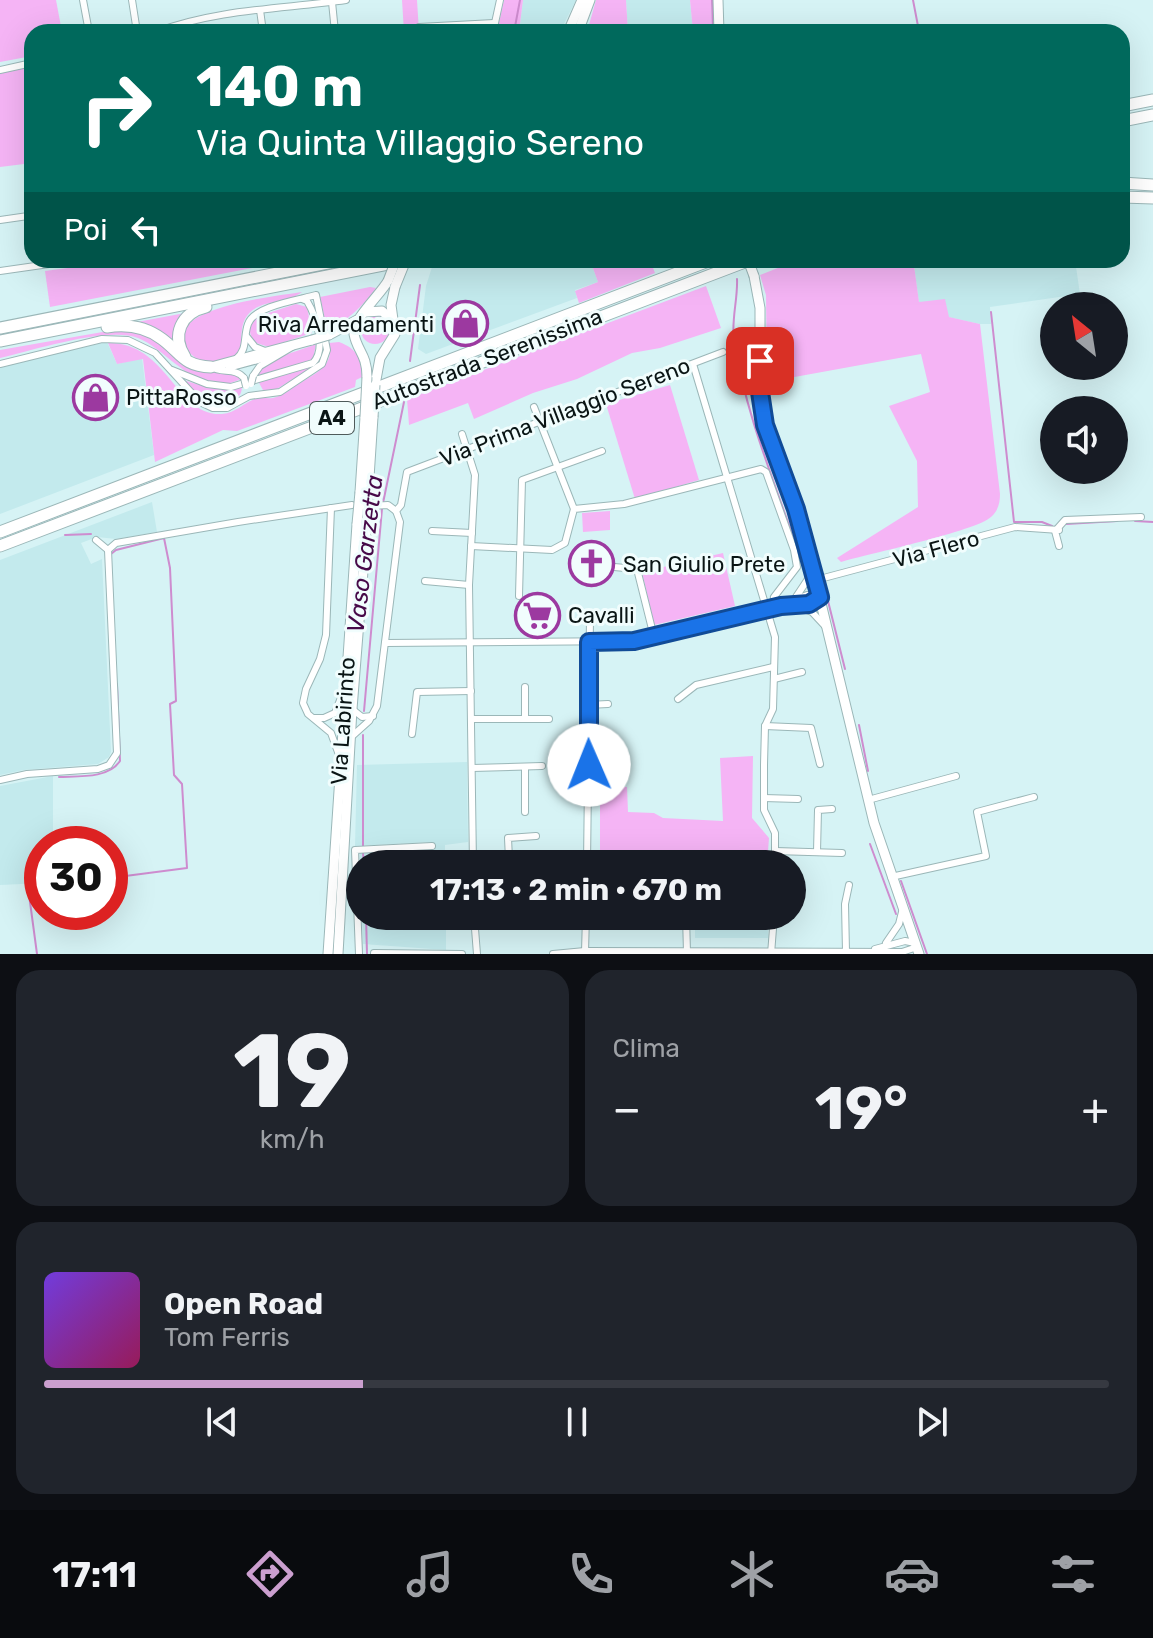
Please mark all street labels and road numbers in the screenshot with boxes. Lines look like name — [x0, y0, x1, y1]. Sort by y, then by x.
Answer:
street label: Autostrada Serenissima — [368, 303, 606, 415]
street label: Via Prima Villaggio Sereno — [436, 352, 694, 472]
road number: A4 — [310, 402, 354, 434]
street label: Via Flero — [890, 525, 982, 573]
street label: Via Labirinto — [325, 656, 361, 786]

